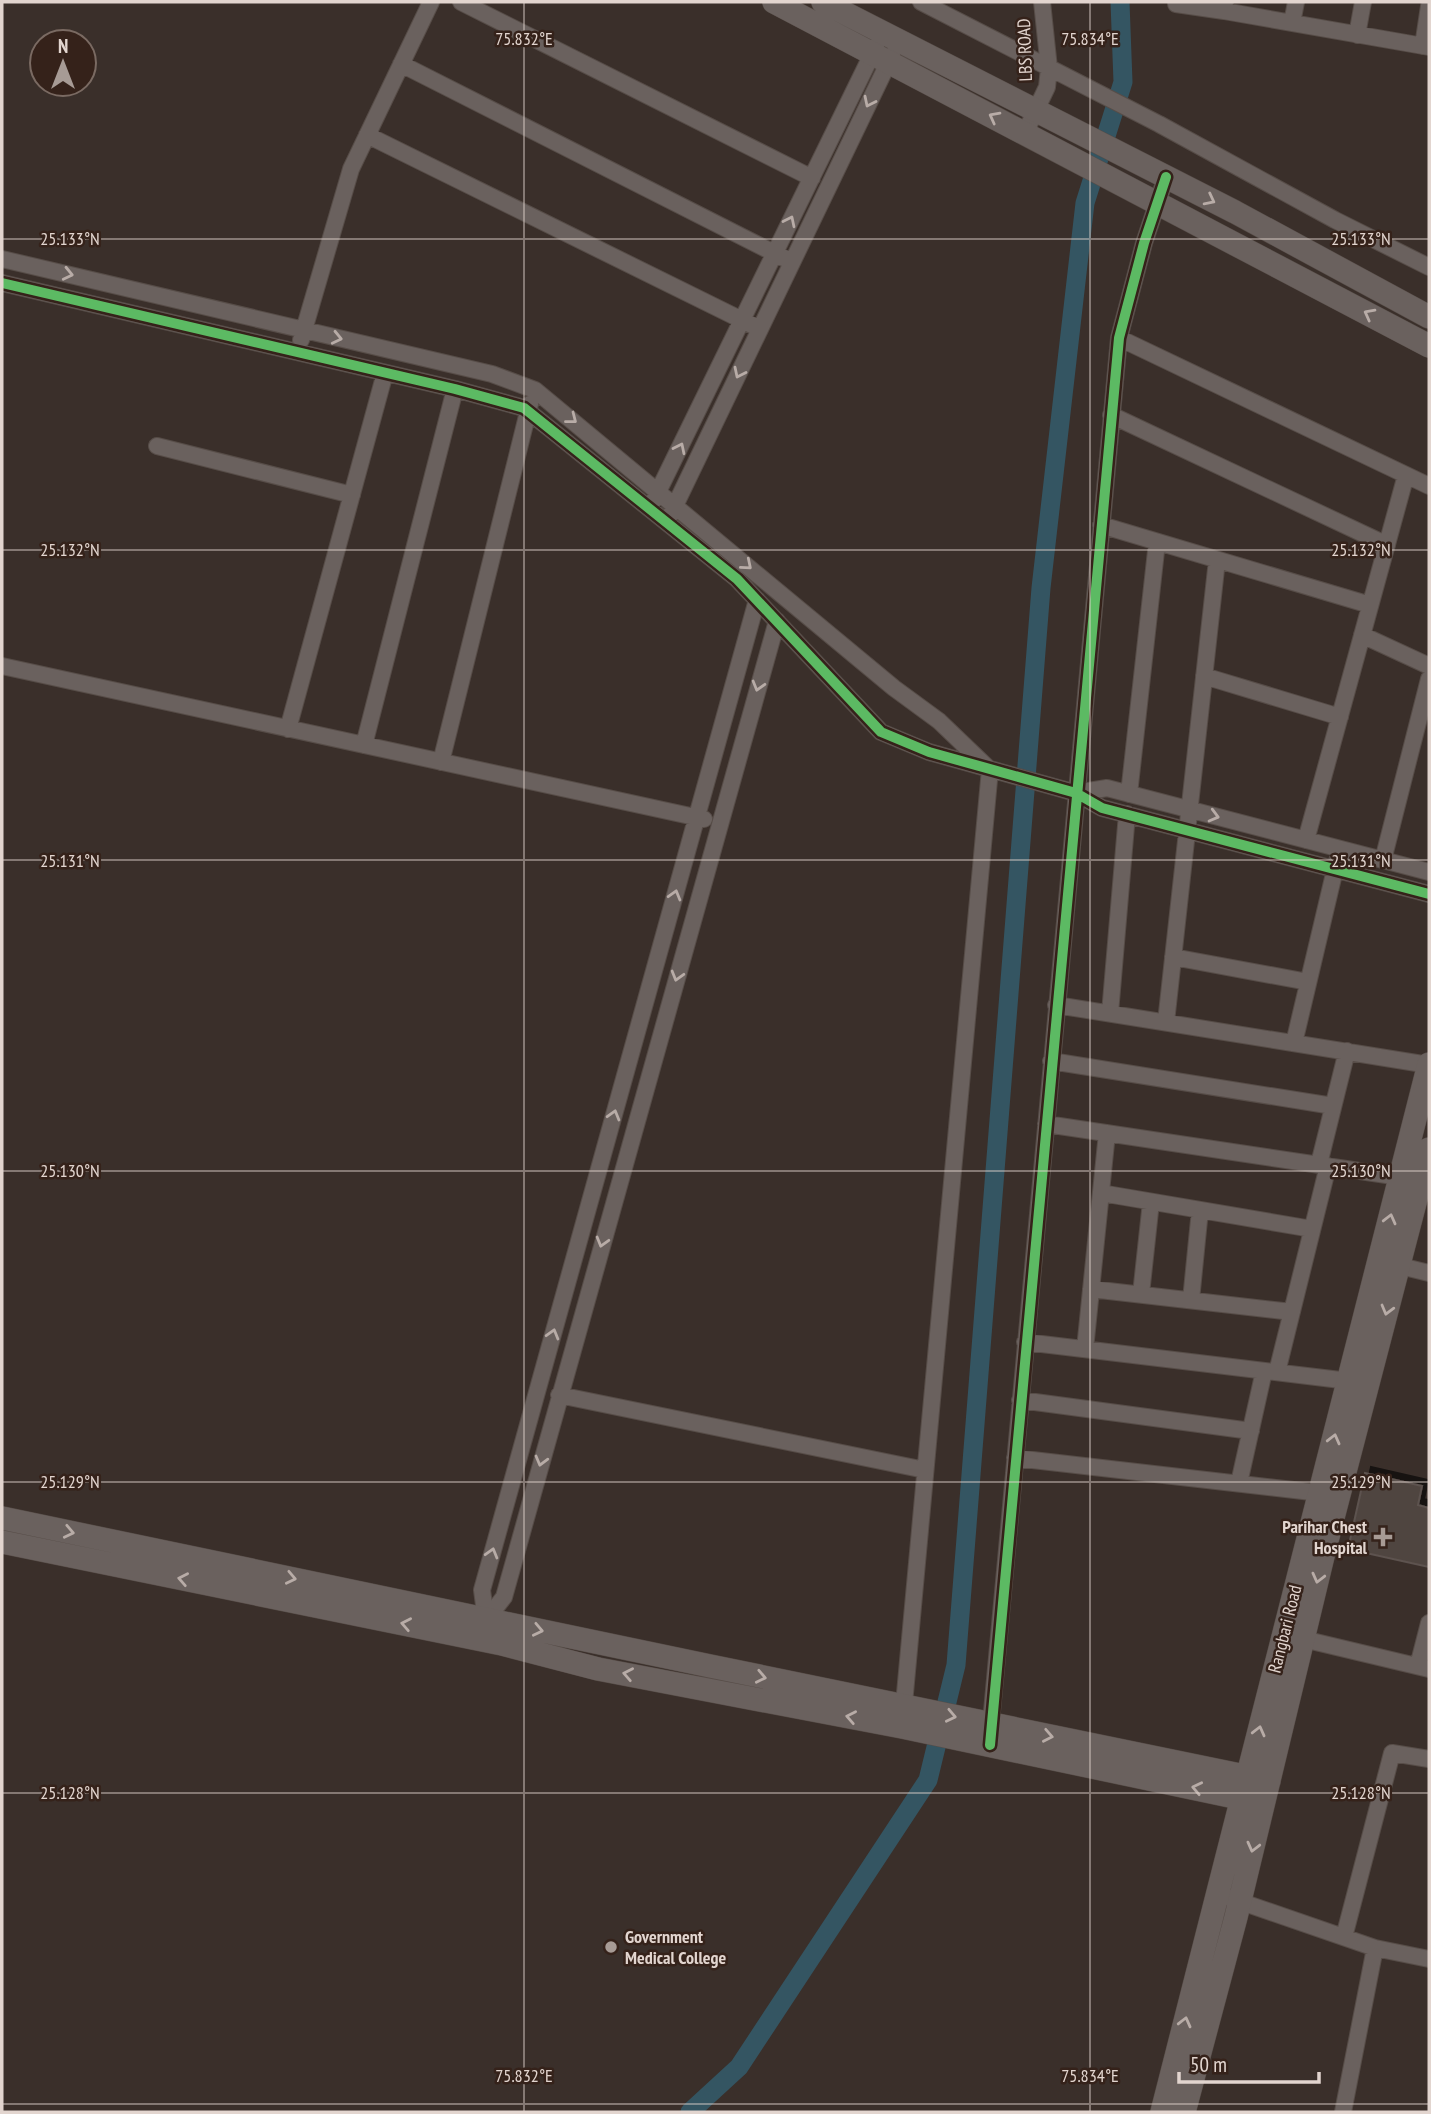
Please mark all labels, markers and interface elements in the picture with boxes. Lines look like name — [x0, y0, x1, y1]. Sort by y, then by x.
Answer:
street label: LBS ROAD — [1012, 18, 1037, 82]
text: 75.832°E — [495, 27, 553, 50]
text: 75.834°E — [1061, 27, 1119, 50]
north arrow — [28, 28, 98, 98]
text: N — [58, 34, 68, 58]
one-way arrow — [864, 95, 878, 107]
one-way arrow — [989, 112, 1001, 126]
one-way arrow — [1203, 191, 1215, 205]
one-way arrow — [782, 216, 796, 228]
text: 25.133°N — [40, 227, 100, 250]
text: 25.133°N — [1331, 227, 1391, 250]
one-way arrow — [62, 266, 74, 280]
one-way arrow — [1364, 309, 1376, 322]
one-way arrow — [331, 329, 343, 344]
one-way arrow — [733, 366, 747, 378]
one-way arrow — [564, 411, 577, 423]
one-way arrow — [672, 443, 686, 455]
text: 25.132°N — [40, 538, 100, 561]
text: 25.132°N — [1331, 538, 1391, 561]
one-way arrow — [738, 557, 751, 569]
one-way arrow — [752, 680, 767, 692]
one-way arrow — [1208, 808, 1220, 822]
text: 25.131°N — [40, 849, 100, 872]
text: 25.131°N — [1331, 849, 1391, 872]
one-way arrow — [666, 890, 681, 902]
one-way arrow — [671, 970, 685, 982]
one-way arrow — [605, 1109, 620, 1121]
text: 25.130°N — [40, 1159, 100, 1182]
text: 25.130°N — [1331, 1159, 1391, 1182]
one-way arrow — [1382, 1213, 1396, 1225]
one-way arrow — [596, 1236, 610, 1248]
one-way arrow — [1381, 1304, 1395, 1316]
one-way arrow — [545, 1328, 559, 1340]
one-way arrow — [1326, 1433, 1340, 1445]
one-way arrow — [535, 1455, 549, 1467]
text: 25.129°N — [40, 1470, 100, 1493]
text: 25.129°N — [1331, 1470, 1391, 1493]
place label: Parihar Chest Hospital — [1282, 1515, 1368, 1559]
one-way arrow — [63, 1523, 75, 1538]
marker: Parihar Chest Hospital — [1373, 1527, 1393, 1547]
one-way arrow — [484, 1547, 498, 1559]
one-way arrow — [285, 1570, 297, 1585]
one-way arrow — [177, 1572, 189, 1587]
one-way arrow — [1312, 1572, 1326, 1584]
street label: Rangbari Road — [1262, 1582, 1307, 1675]
one-way arrow — [400, 1618, 412, 1633]
one-way arrow — [532, 1622, 544, 1637]
one-way arrow — [622, 1668, 634, 1683]
one-way arrow — [755, 1668, 767, 1683]
one-way arrow — [945, 1707, 957, 1722]
one-way arrow — [845, 1711, 857, 1726]
one-way arrow — [1251, 1725, 1265, 1737]
one-way arrow — [1042, 1727, 1054, 1742]
text: 25.128°N — [40, 1781, 100, 1804]
text: 25.128°N — [1331, 1781, 1391, 1804]
one-way arrow — [1191, 1782, 1203, 1797]
one-way arrow — [1247, 1841, 1261, 1853]
place label: Government Medical College — [625, 1925, 726, 1969]
marker: Government Medical College — [603, 1939, 619, 1955]
one-way arrow — [1177, 2017, 1191, 2029]
scale bar — [1179, 2040, 1319, 2084]
text: 50 m — [1190, 2051, 1227, 2078]
text: 75.832°E — [495, 2064, 553, 2087]
text: 75.834°E — [1061, 2064, 1119, 2087]

